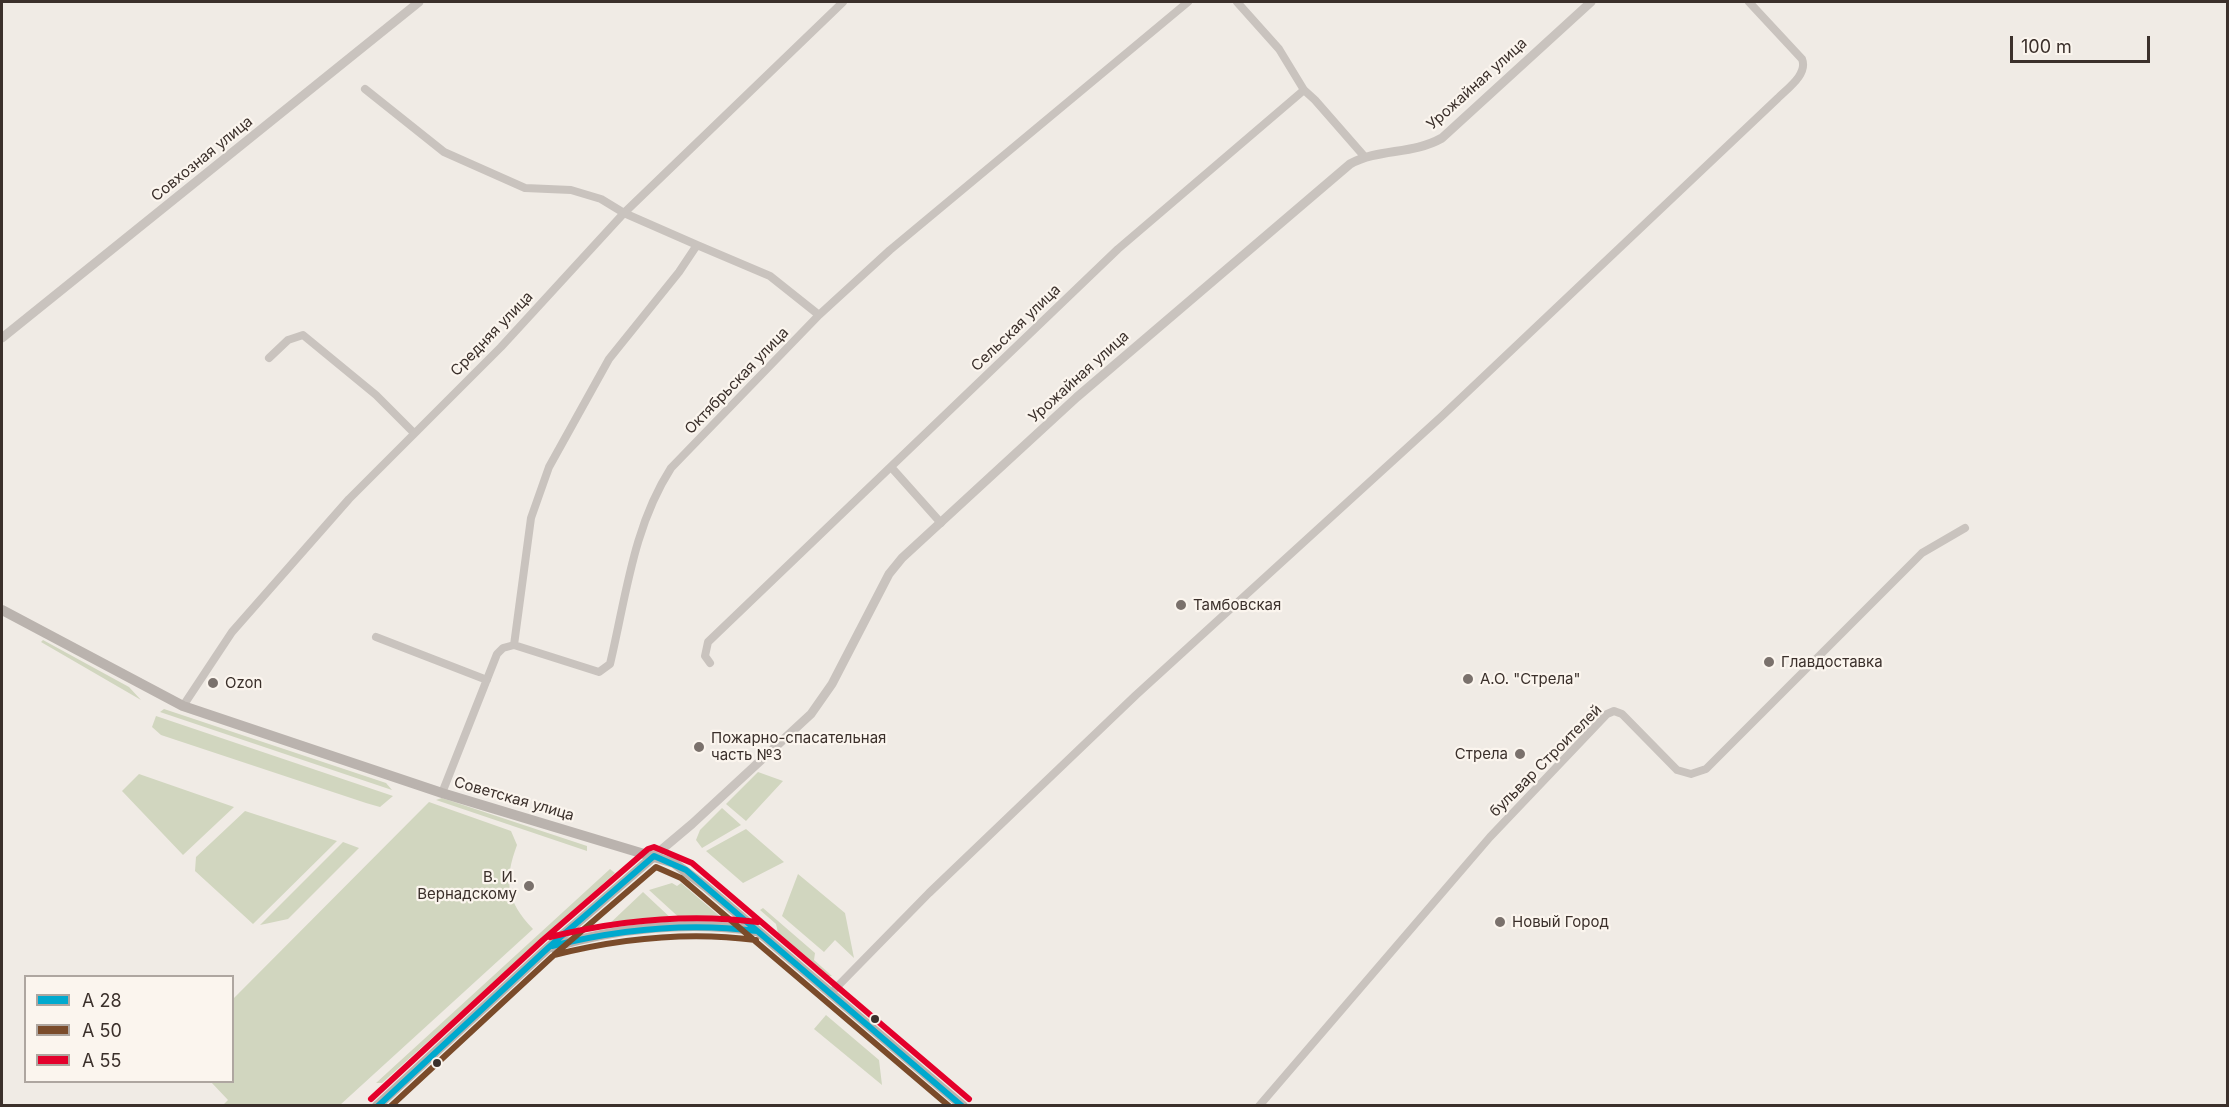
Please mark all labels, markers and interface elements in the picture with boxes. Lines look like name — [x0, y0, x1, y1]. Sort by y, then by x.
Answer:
scale bar — [2013, 24, 2152, 62]
street label: Урожайная улица — [1423, 34, 1531, 134]
text: 100 m — [2021, 36, 2072, 57]
street label: Совхозная улица — [148, 113, 256, 205]
street label: Сельская улица — [968, 281, 1064, 375]
street label: Средняя улица — [447, 288, 537, 380]
street label: Октябрьская улица — [681, 324, 793, 438]
street label: Урожайная улица — [1025, 327, 1133, 427]
place label: Тамбовская — [1193, 596, 1281, 614]
marker: Тамбовская — [1174, 598, 1188, 612]
place label: Главдоставка — [1781, 653, 1883, 671]
marker: Главдоставка — [1762, 655, 1776, 669]
place label: А.О. "Стрела" — [1480, 670, 1580, 688]
marker: А.О. "Стрела" — [1461, 672, 1475, 686]
place label: Ozon — [225, 674, 262, 692]
marker: Ozon — [206, 676, 220, 690]
street label: бульвар Строителей — [1486, 701, 1606, 821]
place label: Пожарно-спасательная часть №3 — [711, 729, 886, 764]
marker: Пожарно-спасательная часть №3 — [692, 740, 706, 754]
place label: Стрела — [1455, 745, 1508, 763]
marker: Стрела — [1513, 747, 1527, 761]
street label: Советская улица — [452, 773, 576, 825]
place label: В. И. Вернадскому — [417, 868, 517, 903]
marker: В. И. Вернадскому — [522, 879, 536, 893]
place label: Новый Город — [1512, 913, 1609, 931]
marker: Новый Город — [1493, 915, 1507, 929]
legend — [24, 975, 234, 1083]
text: А 28 — [82, 990, 122, 1011]
unlabelled marker — [869, 1013, 881, 1025]
text: А 50 — [82, 1020, 122, 1041]
text: А 55 — [82, 1050, 121, 1071]
unlabelled marker — [431, 1057, 443, 1069]

